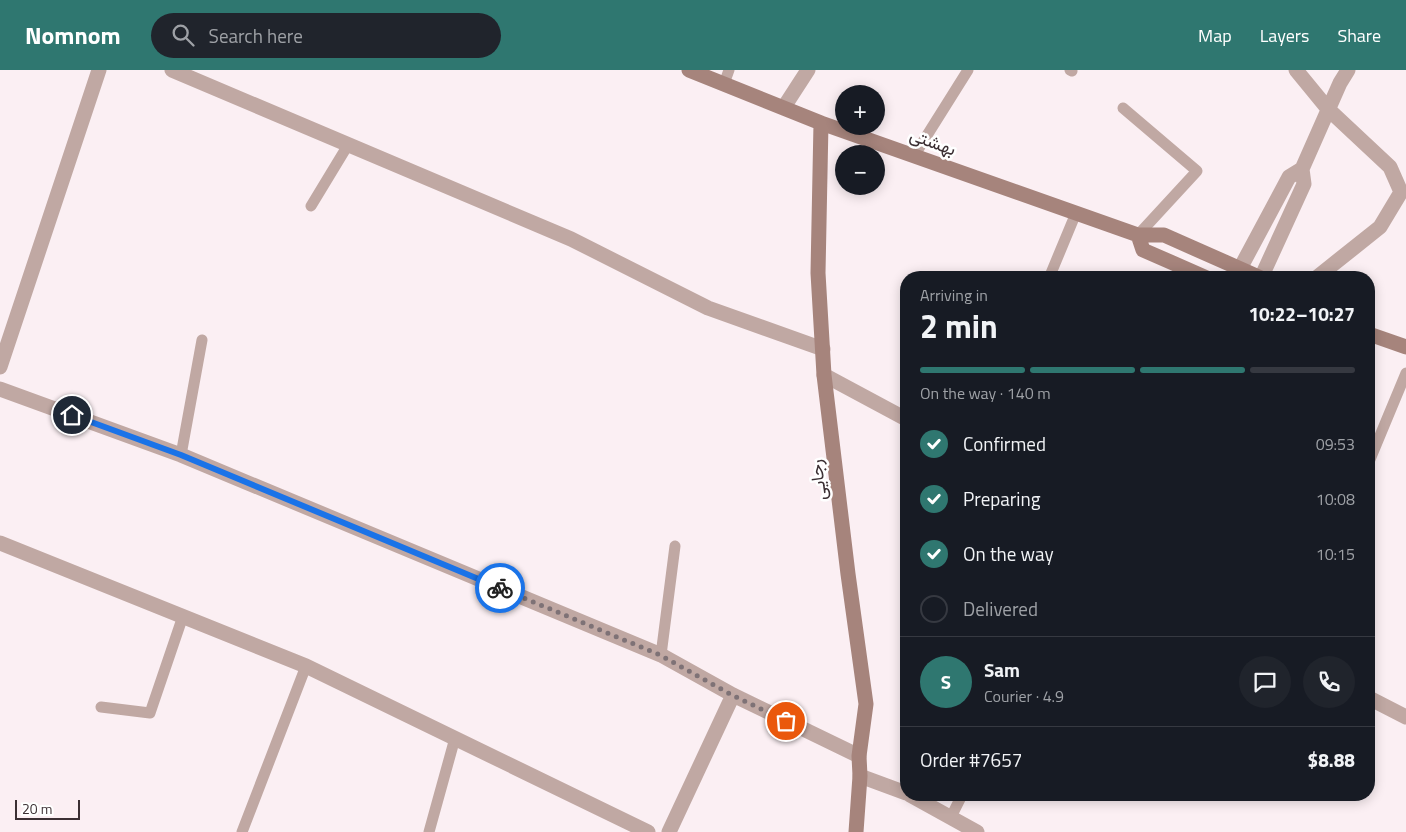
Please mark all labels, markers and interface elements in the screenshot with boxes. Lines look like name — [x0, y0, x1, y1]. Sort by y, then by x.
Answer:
search box — [151, 13, 501, 58]
text: Nomnom — [25, 17, 121, 53]
icon: search — [169, 21, 197, 49]
text: Search here — [209, 21, 303, 50]
text: Map — [1198, 22, 1232, 49]
text: Layers — [1260, 22, 1309, 49]
text: Share — [1337, 22, 1381, 49]
map controls — [835, 85, 885, 195]
button: + — [835, 85, 885, 135]
street label: بهشتی — [906, 121, 960, 162]
button: − — [835, 145, 885, 195]
text: Arriving in — [920, 283, 988, 307]
text: 10:22–10:27 — [1248, 299, 1355, 328]
text: 2 min — [920, 302, 998, 350]
text: On the way · 140 m — [920, 381, 1051, 405]
pin — [51, 394, 93, 436]
icon: home — [58, 401, 86, 429]
text: Confirmed — [963, 429, 1046, 458]
icon: check — [920, 430, 948, 458]
text: 09:53 — [1316, 432, 1355, 456]
street label: رجایی — [802, 458, 833, 502]
text: Preparing — [963, 484, 1040, 513]
icon: check — [920, 485, 948, 513]
text: 10:08 — [1316, 487, 1355, 511]
text: On the way — [963, 539, 1054, 568]
icon: check — [920, 540, 948, 568]
text: 10:15 — [1316, 542, 1355, 566]
courier — [475, 563, 525, 613]
icon: bike — [486, 574, 514, 602]
text: Delivered — [963, 594, 1038, 623]
text: Sam — [984, 655, 1020, 684]
button: chat — [1239, 656, 1291, 708]
button: phone — [1303, 656, 1355, 708]
text: S — [941, 667, 951, 696]
text: Courier · 4.9 — [984, 684, 1064, 708]
pin — [765, 700, 807, 742]
icon: bag — [772, 707, 800, 735]
text: Order #7657 — [920, 745, 1022, 774]
text: $8.88 — [1308, 745, 1355, 774]
scale bar — [15, 797, 80, 820]
text: 20 m — [22, 798, 52, 819]

